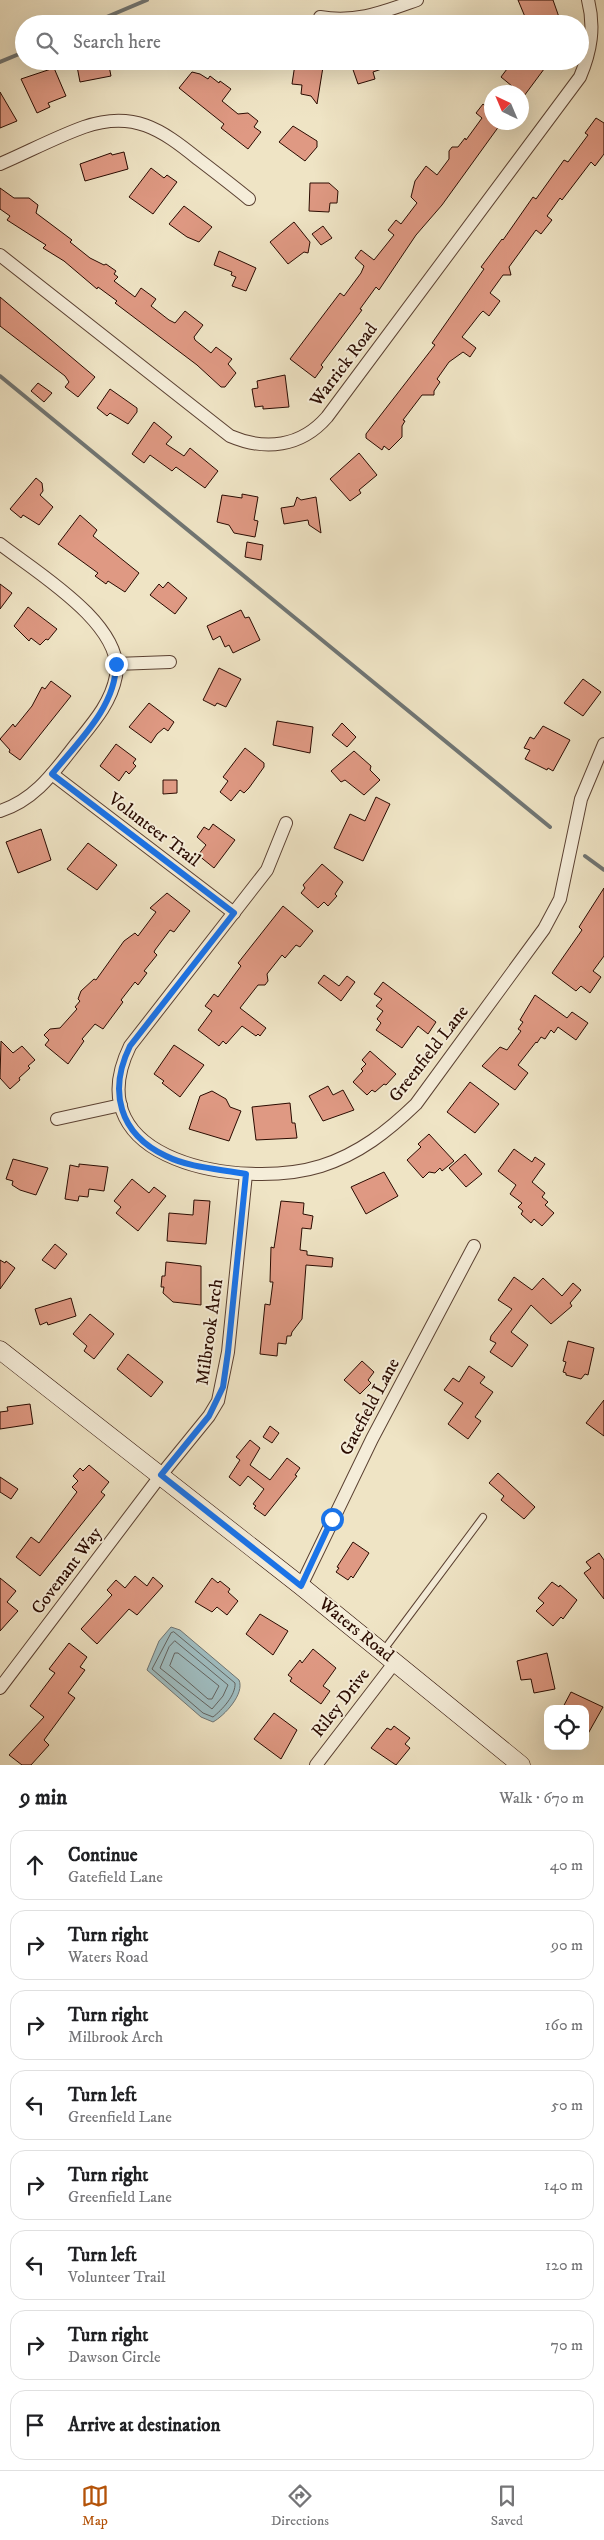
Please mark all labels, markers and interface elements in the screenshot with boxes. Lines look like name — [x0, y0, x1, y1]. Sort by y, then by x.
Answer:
search box — [15, 15, 589, 70]
icon: search — [33, 29, 61, 57]
text: Search here — [73, 31, 161, 54]
north arrow — [484, 85, 529, 130]
street label: Warrick Road — [305, 319, 383, 412]
route end — [105, 653, 128, 676]
street label: Volunteer Trail — [103, 788, 205, 872]
street label: Greenfield Lane — [384, 1001, 474, 1107]
street label: Milbrook Arch — [192, 1277, 228, 1387]
street label: Gatefield Lane — [335, 1355, 405, 1459]
route start — [321, 1508, 344, 1531]
street label: Covenant Way — [27, 1523, 107, 1619]
street label: Waters Road — [313, 1592, 398, 1667]
street label: Riley Drive — [307, 1664, 375, 1742]
map controls — [544, 1705, 589, 1750]
button: locate — [544, 1705, 589, 1750]
text: 9 min — [20, 1785, 67, 1811]
text: Walk · 670 m — [499, 1788, 584, 1808]
text: Continue — [68, 1844, 138, 1867]
icon: ahead — [21, 1851, 49, 1879]
text: 40 m — [550, 1855, 583, 1875]
text: Gatefield Lane — [68, 1867, 163, 1887]
text: Turn right — [68, 1924, 148, 1947]
icon: right — [21, 1931, 49, 1959]
text: 90 m — [551, 1935, 583, 1955]
text: Waters Road — [68, 1947, 148, 1967]
text: Turn right — [68, 2004, 148, 2027]
icon: right — [21, 2011, 49, 2039]
text: 160 m — [545, 2015, 583, 2035]
text: Milbrook Arch — [68, 2027, 163, 2047]
text: Turn left — [68, 2084, 137, 2107]
icon: left — [21, 2091, 49, 2119]
text: 50 m — [551, 2095, 583, 2115]
text: Greenfield Lane — [68, 2107, 172, 2127]
text: Turn right — [68, 2164, 148, 2187]
icon: right — [21, 2171, 49, 2199]
text: 140 m — [544, 2175, 583, 2195]
text: Greenfield Lane — [68, 2187, 172, 2207]
text: Turn left — [68, 2244, 137, 2267]
icon: left — [21, 2251, 49, 2279]
text: 120 m — [545, 2255, 583, 2275]
text: Volunteer Trail — [68, 2267, 166, 2287]
text: Turn right — [68, 2324, 148, 2347]
icon: right — [21, 2331, 49, 2359]
text: 70 m — [551, 2335, 583, 2355]
text: Dawson Circle — [68, 2347, 161, 2367]
icon: arrive — [21, 2411, 49, 2439]
text: Arrive at destination — [68, 2414, 220, 2437]
tab: Map — [81, 2482, 109, 2530]
tab: Directions — [271, 2482, 329, 2530]
tab: Saved — [491, 2482, 523, 2530]

